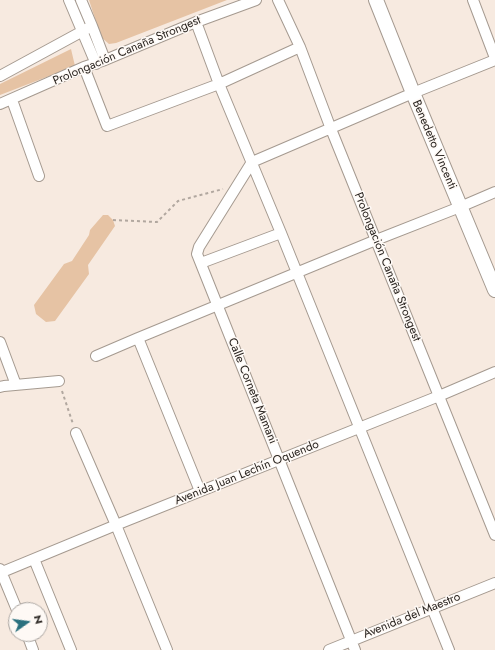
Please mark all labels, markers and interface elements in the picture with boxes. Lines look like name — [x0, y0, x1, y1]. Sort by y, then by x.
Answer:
street label: Prolongación Canaña Strongest — [51, 13, 203, 89]
street label: Benedetto Vincenti — [409, 98, 459, 192]
street label: Prolongación Canaña Strongest — [351, 191, 423, 343]
street label: Calle Corneta Mamani — [224, 336, 280, 446]
street label: Avenida Juan Lechín Oquendo — [173, 437, 321, 509]
street label: Avenida del Maestro — [361, 590, 463, 642]
north arrow — [8, 602, 48, 642]
text: N — [30, 613, 47, 626]

